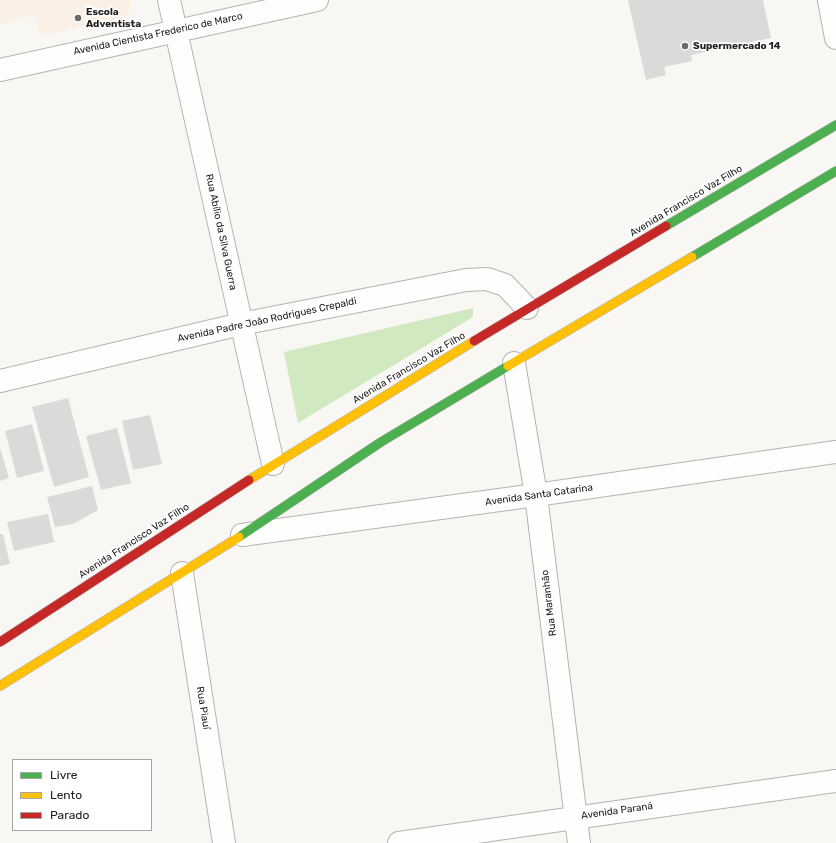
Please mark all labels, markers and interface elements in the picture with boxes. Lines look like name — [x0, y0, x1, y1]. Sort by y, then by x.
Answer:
place label: Escola Adventista — [86, 6, 141, 30]
street label: Avenida Cientista Frederico de Marco — [72, 10, 244, 58]
marker: Escola Adventista — [73, 13, 83, 23]
place label: Supermercado 14 — [693, 40, 781, 52]
marker: Supermercado 14 — [680, 41, 690, 51]
street label: Avenida Francisco Vaz Filho — [628, 163, 744, 239]
street label: Rua Abílio da Silva Guerra — [203, 173, 239, 291]
street label: Avenida Padre João Rodrigues Crepaldi — [176, 295, 358, 345]
street label: Avenida Francisco Vaz Filho — [351, 330, 467, 406]
street label: Avenida Santa Catarina — [484, 481, 594, 509]
street label: Avenida Francisco Vaz Filho — [77, 501, 191, 581]
street label: Rua Maranhão — [539, 569, 559, 637]
street label: Rua Piauí — [194, 686, 212, 730]
legend — [12, 759, 152, 831]
text: Livre — [50, 768, 77, 782]
text: Lento — [50, 788, 82, 802]
street label: Avenida Paraná — [580, 800, 654, 822]
text: Parado — [50, 808, 89, 822]

